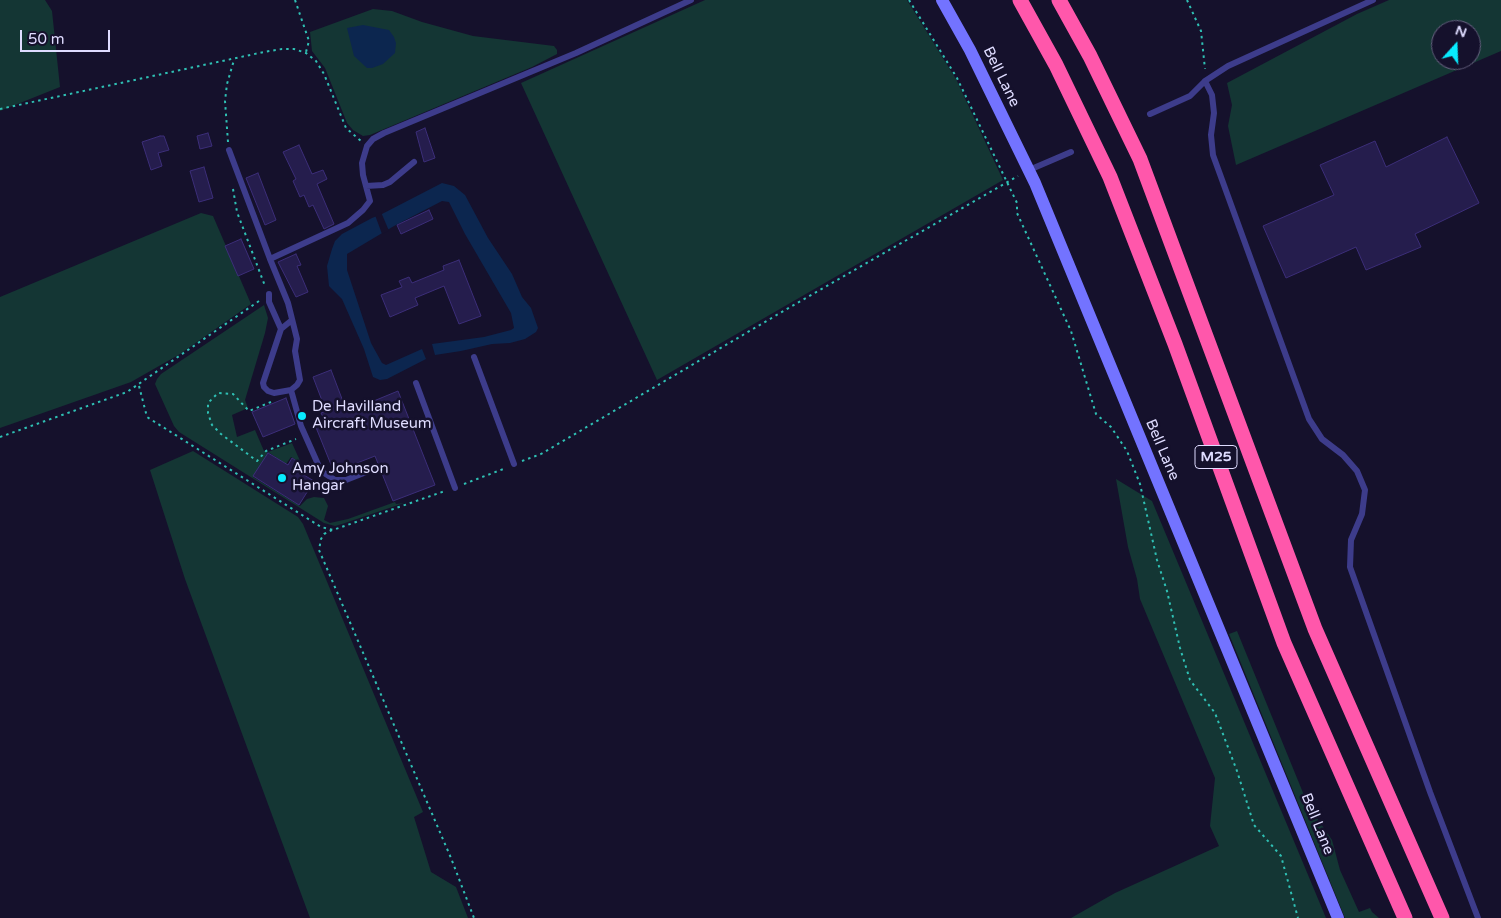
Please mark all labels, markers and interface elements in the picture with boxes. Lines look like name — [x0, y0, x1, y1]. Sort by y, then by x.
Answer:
scale bar — [22, 20, 112, 52]
north arrow — [1431, 20, 1481, 70]
text: N — [1453, 21, 1469, 41]
text: 50 m — [28, 30, 65, 48]
street label: Bell Lane — [979, 44, 1023, 110]
place label: De Havilland Aircraft Museum — [312, 398, 432, 433]
marker: De Havilland Aircraft Museum — [296, 410, 308, 422]
street label: Bell Lane — [1141, 417, 1183, 483]
road number: M25 — [1195, 446, 1237, 468]
place label: Amy Johnson Hangar — [292, 460, 389, 495]
marker: Amy Johnson Hangar — [276, 472, 288, 484]
street label: Bell Lane — [1297, 791, 1337, 857]

